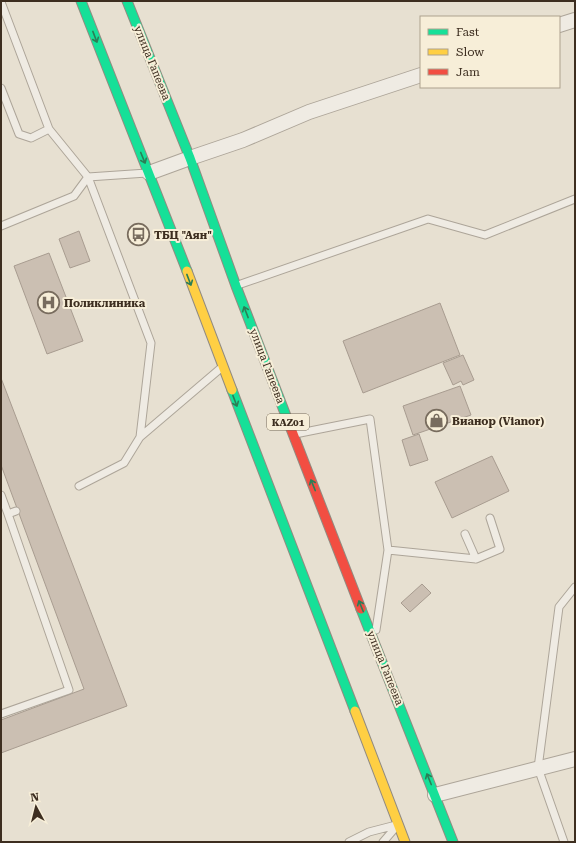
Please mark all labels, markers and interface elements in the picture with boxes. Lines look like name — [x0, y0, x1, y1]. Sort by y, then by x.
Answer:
legend — [420, 16, 560, 88]
street label: улица Гапеева — [131, 24, 173, 102]
text: Fast — [456, 25, 480, 39]
one-way arrow — [92, 31, 99, 43]
text: Slow — [456, 45, 484, 59]
text: Jam — [456, 65, 480, 79]
one-way arrow — [140, 152, 148, 164]
bus stop icon: ТБЦ "Аян" — [126, 222, 152, 248]
place label: ТБЦ "Аян" — [154, 229, 212, 242]
one-way arrow — [186, 273, 194, 285]
hospital icon: Поликлиника — [35, 290, 61, 316]
place label: Поликлиника — [64, 297, 146, 310]
one-way arrow — [241, 307, 249, 319]
street label: улица Гапеева — [247, 327, 287, 405]
one-way arrow — [232, 395, 240, 407]
shop icon: Вианор (Vianor) — [424, 408, 450, 434]
road number: KАZ01 — [267, 414, 309, 430]
place label: Вианор (Vianor) — [452, 415, 544, 428]
one-way arrow — [309, 480, 317, 492]
one-way arrow — [357, 601, 364, 613]
street label: улица Гапеева — [364, 629, 406, 707]
one-way arrow — [425, 774, 433, 786]
north arrow — [16, 787, 56, 827]
text: N — [30, 791, 40, 805]

